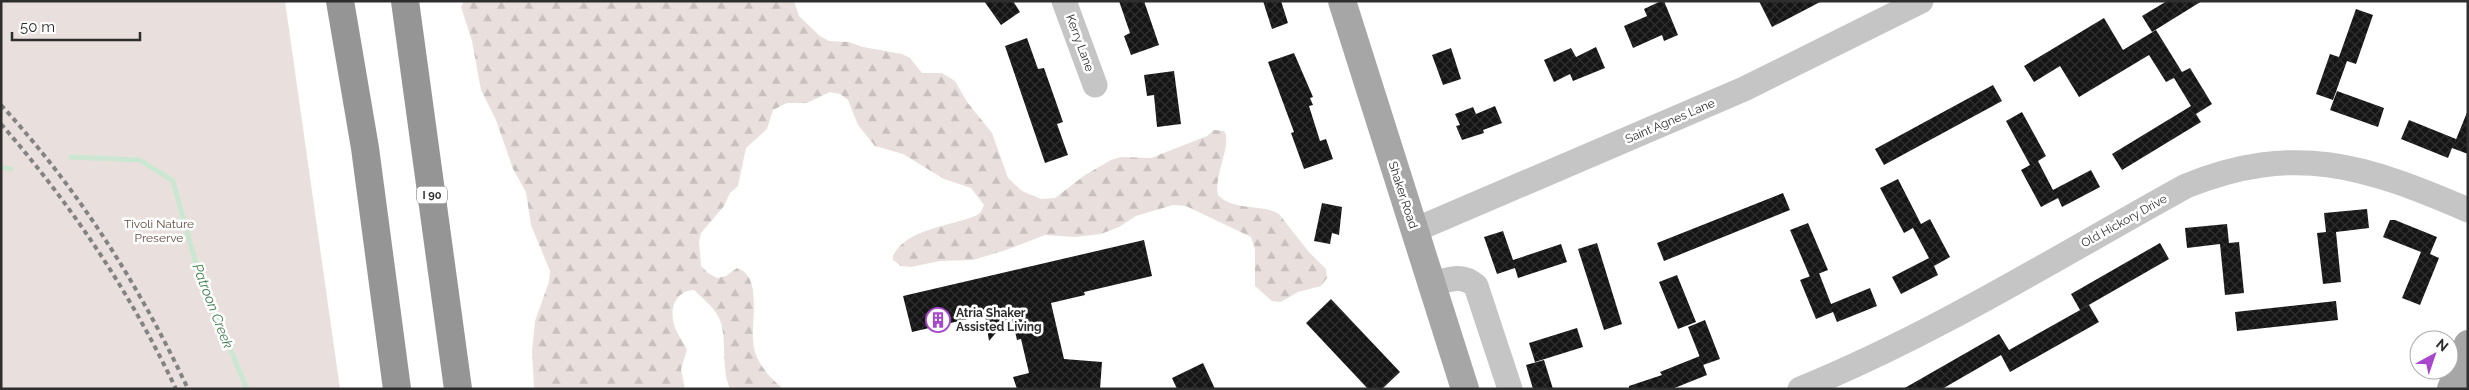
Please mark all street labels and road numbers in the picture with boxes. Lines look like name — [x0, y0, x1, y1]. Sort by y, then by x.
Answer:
street label: Kerry Lane — [1063, 13, 1097, 73]
street label: Saint Agnes Lane — [1623, 96, 1717, 146]
street label: Shaker Road — [1386, 160, 1420, 230]
road number: I 90 — [417, 186, 447, 204]
street label: Old Hickory Drive — [2079, 192, 2169, 250]

